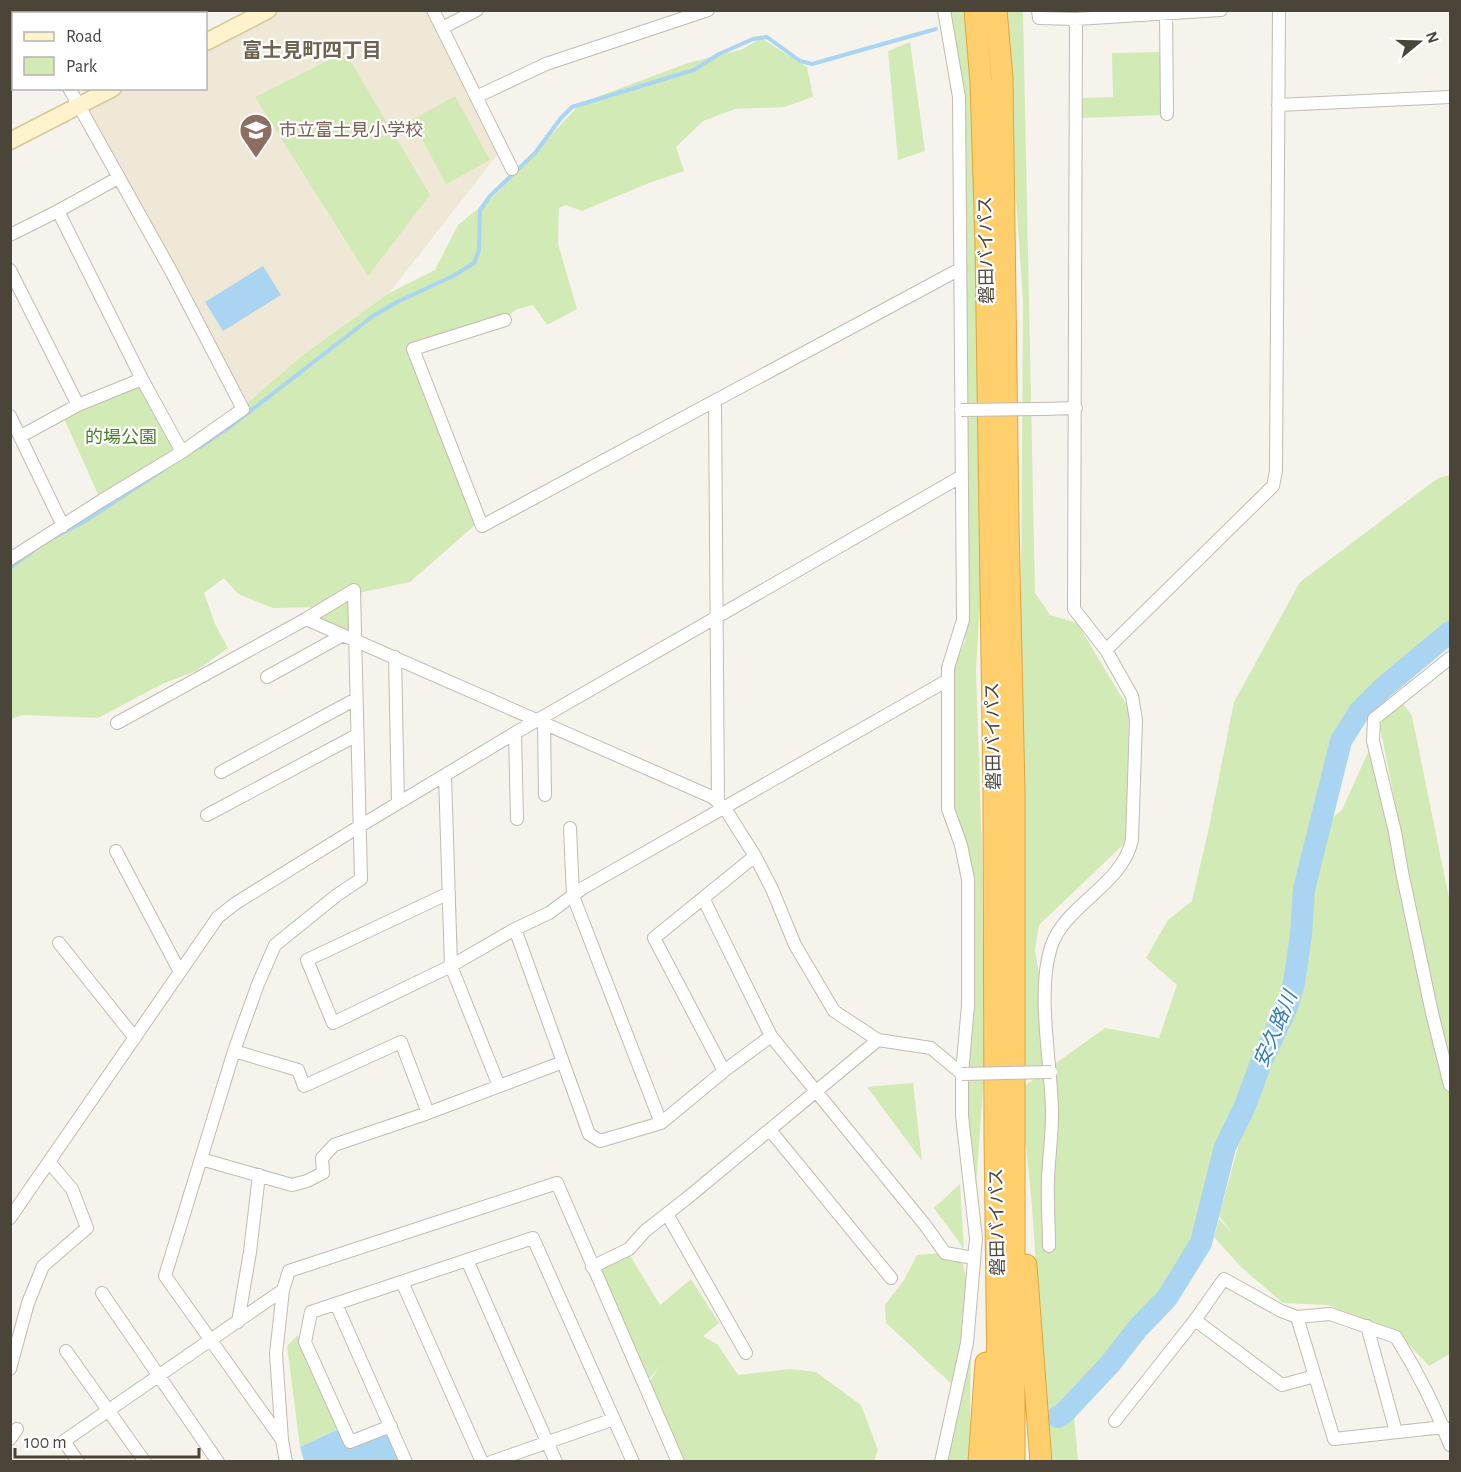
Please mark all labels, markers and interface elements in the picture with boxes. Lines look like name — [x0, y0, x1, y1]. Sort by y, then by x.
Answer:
legend — [12, 12, 207, 90]
north arrow — [1389, 12, 1449, 72]
text: Road — [66, 28, 102, 46]
text: N — [1423, 30, 1442, 45]
district label: 富士見町四丁目 — [242, 40, 382, 61]
text: Park — [66, 58, 98, 76]
school or university icon: 市立富士見小学校 — [238, 112, 274, 159]
place label: 市立富士見小学校 — [279, 120, 423, 140]
street label: 磐田バイパス — [976, 196, 997, 304]
park label: 的場公園 — [85, 427, 157, 447]
street label: 磐田バイパス — [983, 682, 1004, 790]
water label: 安久路川 — [1250, 986, 1302, 1070]
street label: 磐田バイパス — [987, 1168, 1008, 1276]
scale bar — [15, 1421, 200, 1459]
text: 100 m — [24, 1434, 67, 1452]

